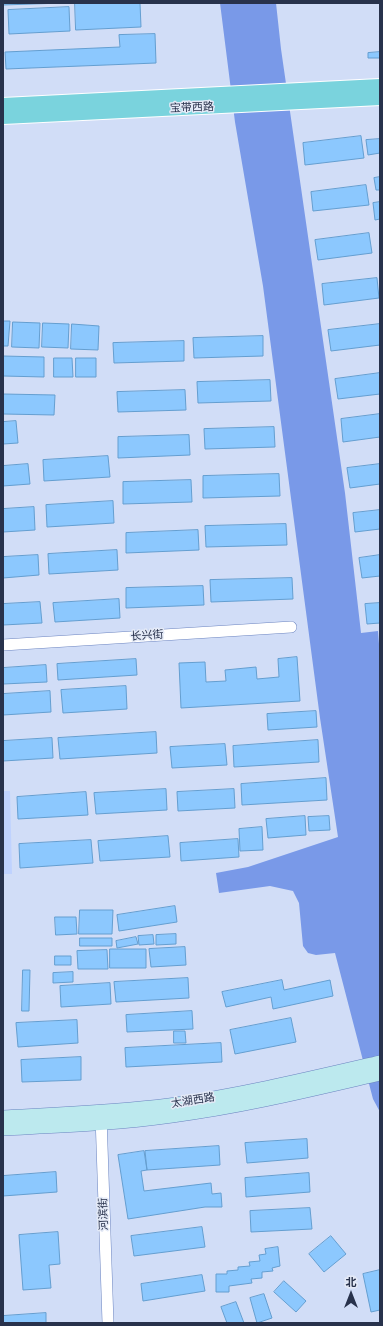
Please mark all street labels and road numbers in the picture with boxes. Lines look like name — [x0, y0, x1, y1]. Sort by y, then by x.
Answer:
street label: 宝带西路 — [170, 101, 214, 115]
street label: 长兴街 — [130, 628, 164, 644]
street label: 太湖西路 — [170, 1091, 216, 1111]
street label: 河滨街 — [97, 1197, 111, 1231]

